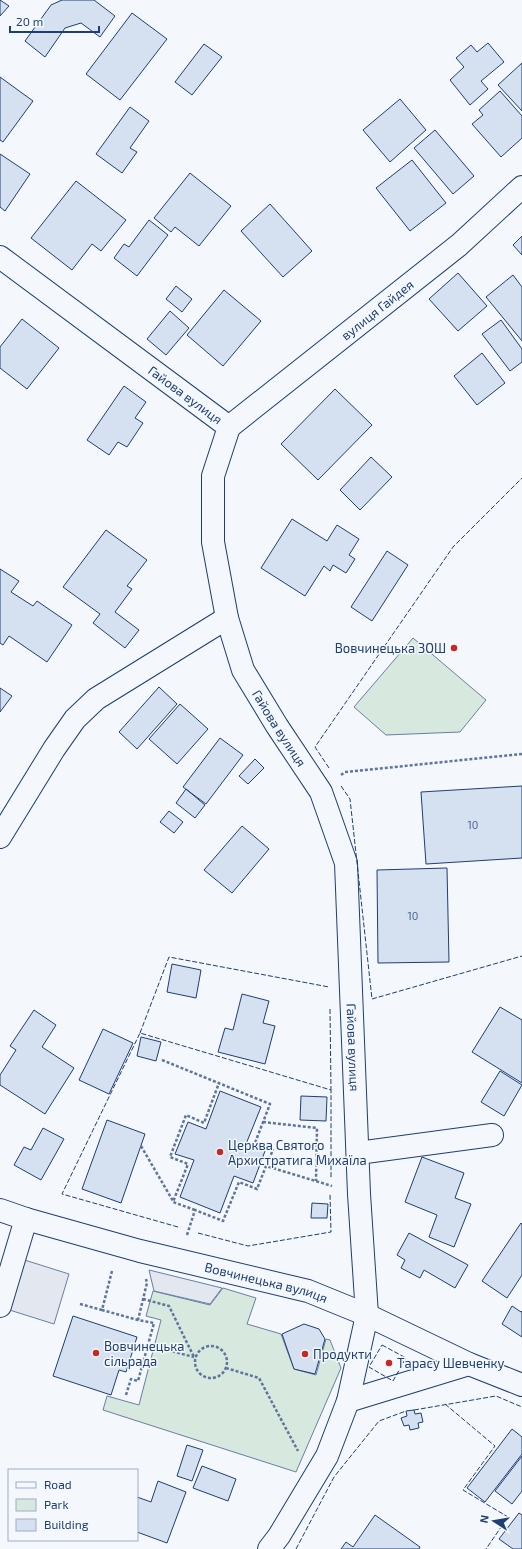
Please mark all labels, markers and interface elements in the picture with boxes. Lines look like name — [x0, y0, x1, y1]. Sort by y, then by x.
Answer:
scale bar — [10, 8, 99, 34]
text: 20 m — [16, 14, 43, 28]
street label: вулиця Гайдея — [338, 276, 417, 343]
street label: Гайова вулиця — [145, 362, 226, 427]
place label: Вовчинецька ЗОШ — [335, 640, 446, 656]
marker: Вовчинецька ЗОШ — [449, 643, 459, 653]
street label: Гайова вулиця — [249, 687, 310, 770]
house number: 10 — [467, 818, 479, 831]
house number: 10 — [407, 909, 419, 922]
street label: Гайова вулиця — [344, 1003, 363, 1092]
place label: Церква Святого Архистратига Михаїла — [228, 1137, 367, 1168]
marker: Церква Святого Архистратига Михаїла — [215, 1147, 225, 1157]
street label: Вовчинецька вулиця — [203, 1259, 330, 1306]
place label: Вовчинецька сільрада — [104, 1338, 184, 1369]
place label: Продукти — [313, 1346, 372, 1362]
marker: Вовчинецька сільрада — [91, 1348, 101, 1358]
marker: Продукти — [300, 1349, 310, 1359]
place label: Тарасу Шевченку — [397, 1355, 504, 1371]
marker: Тарасу Шевченку — [384, 1358, 394, 1368]
legend — [8, 1469, 138, 1541]
text: Road — [44, 1477, 72, 1491]
text: Park — [44, 1497, 69, 1511]
north arrow — [474, 1501, 514, 1541]
text: N — [477, 1514, 491, 1524]
text: Building — [44, 1517, 89, 1531]

